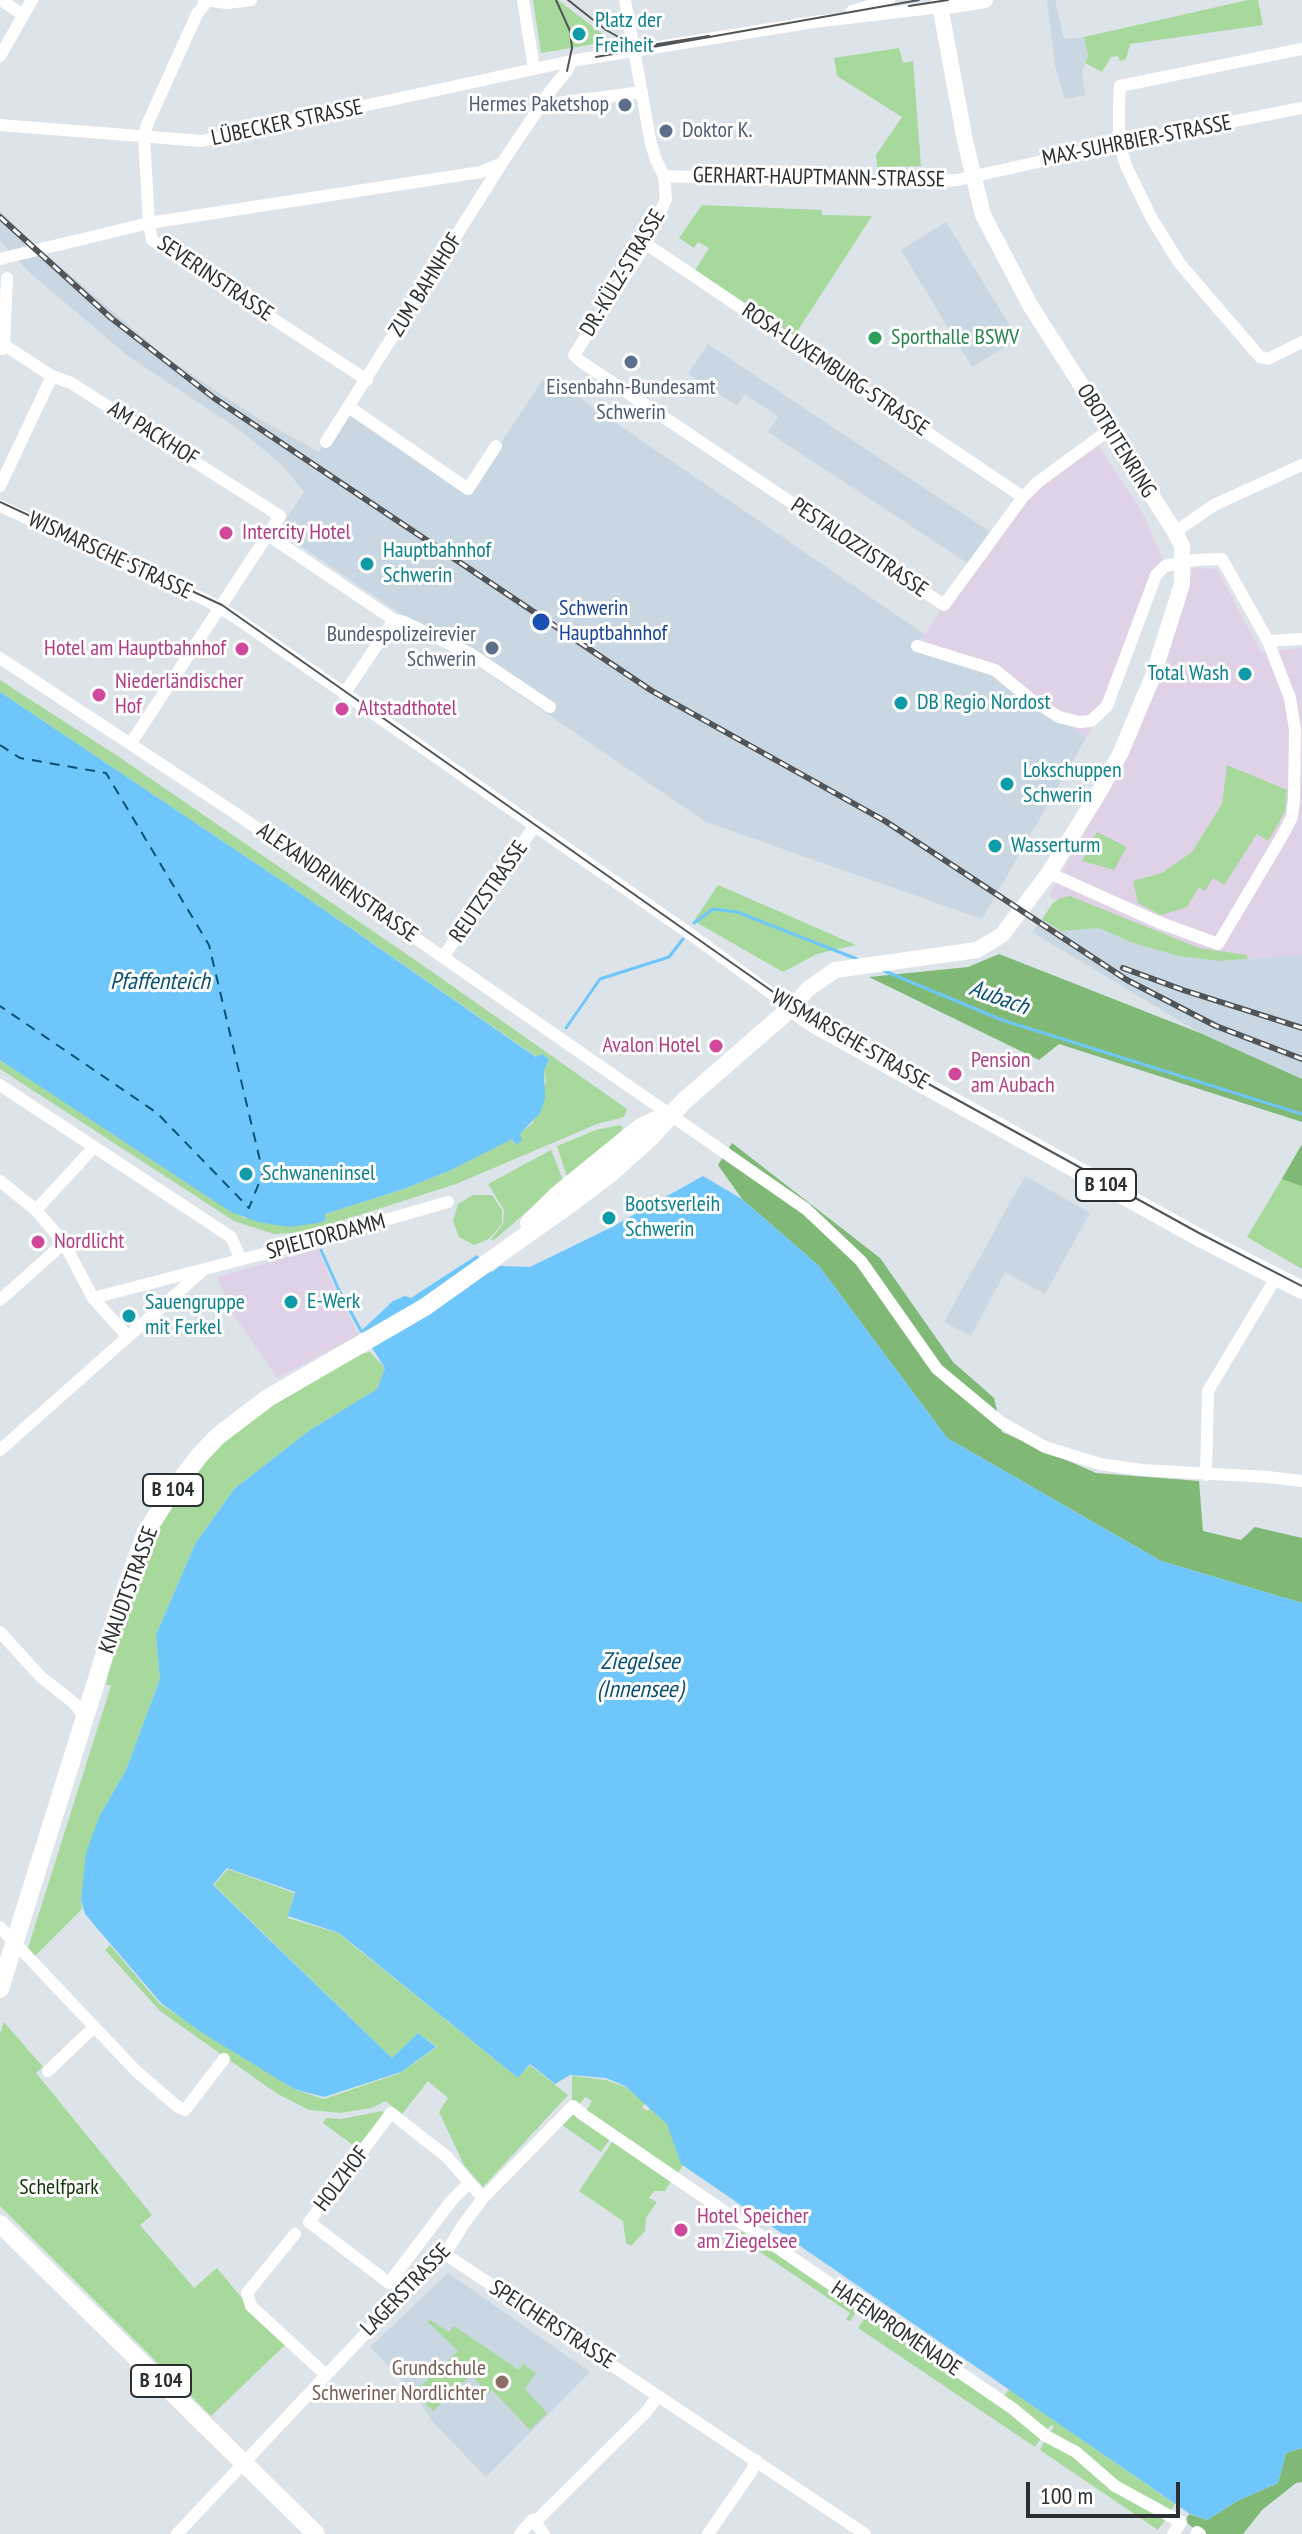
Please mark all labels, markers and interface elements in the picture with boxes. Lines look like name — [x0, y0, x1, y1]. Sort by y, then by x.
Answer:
place label: Platz der Freiheit — [595, 8, 662, 60]
marker: Platz der Freiheit — [570, 25, 588, 43]
place label: Hermes Paketshop — [469, 92, 609, 118]
street label: LÜBECKER STRASSE — [209, 94, 365, 152]
marker: Hermes Paketshop — [616, 96, 634, 114]
street label: MAX-SUHRBIER-STRASSE — [1040, 110, 1234, 172]
place label: Doktor K. — [682, 118, 752, 144]
marker: Doktor K. — [657, 122, 675, 140]
street label: GERHART-HAUPTMANN-STRASSE — [693, 163, 945, 193]
street label: DR.-KÜLZ-STRASSE — [575, 205, 671, 341]
street label: ZUM BAHNHOF — [384, 228, 468, 342]
street label: SEVERINSTRASSE — [152, 231, 278, 327]
street label: ROSA-LUXEMBURG-STRASSE — [737, 298, 933, 442]
place label: Sporthalle BSWV — [891, 325, 1019, 351]
marker: Sporthalle BSWV — [866, 329, 884, 347]
marker: Eisenbahn-Bundesamt Schwerin — [622, 353, 640, 371]
place label: Eisenbahn-Bundesamt Schwerin — [546, 375, 716, 426]
street label: OBOTRITENRING — [1071, 379, 1161, 503]
street label: AM PACKHOF — [103, 396, 203, 472]
street label: PESTALOZZISTRASSE — [786, 492, 932, 604]
street label: WISMARSCHE STRASSE — [24, 506, 196, 606]
place label: Intercity Hotel — [242, 520, 351, 546]
marker: Intercity Hotel — [217, 524, 235, 542]
place label: Hauptbahnhof Schwerin — [383, 538, 491, 590]
marker: Hauptbahnhof Schwerin — [358, 555, 376, 573]
place label: Schwerin Hauptbahnhof — [559, 596, 667, 648]
marker: Schwerin Hauptbahnhof — [530, 611, 552, 633]
place label: Bundespolizeirevier Schwerin — [327, 622, 476, 674]
place label: Hotel am Hauptbahnhof — [44, 636, 226, 662]
marker: Bundespolizeirevier Schwerin — [483, 639, 501, 657]
marker: Hotel am Hauptbahnhof — [233, 640, 251, 658]
place label: Total Wash — [1147, 661, 1229, 687]
marker: Total Wash — [1236, 665, 1254, 683]
place label: Niederländischer Hof — [115, 669, 243, 720]
marker: Niederländischer Hof — [90, 686, 108, 704]
place label: DB Regio Nordost — [917, 690, 1051, 716]
marker: DB Regio Nordost — [892, 694, 910, 712]
place label: Altstadthotel — [358, 696, 457, 722]
marker: Altstadthotel — [333, 700, 351, 718]
place label: Lokschuppen Schwerin — [1023, 758, 1122, 810]
marker: Lokschuppen Schwerin — [998, 775, 1016, 793]
street label: ALEXANDRINENSTRASSE — [252, 818, 422, 948]
place label: Wasserturm — [1011, 833, 1100, 859]
street label: REUTZSTRASSE — [444, 836, 534, 948]
marker: Wasserturm — [986, 837, 1004, 855]
water label: Pfaffenteich — [110, 968, 210, 996]
water label: Aubach — [965, 974, 1033, 1022]
street label: WISMARSCHE STRASSE — [766, 984, 934, 1096]
place label: Avalon Hotel — [603, 1033, 700, 1059]
marker: Avalon Hotel — [707, 1037, 725, 1055]
place label: Pension am Aubach — [971, 1048, 1055, 1100]
marker: Pension am Aubach — [946, 1065, 964, 1083]
place label: Schwaneninsel — [262, 1161, 375, 1187]
marker: Schwaneninsel — [237, 1165, 255, 1183]
road number: B 104 — [1076, 1169, 1136, 1201]
place label: Bootsverleih Schwerin — [625, 1192, 720, 1244]
street label: SPIELTORDAMM — [264, 1208, 388, 1266]
marker: Bootsverleih Schwerin — [600, 1209, 618, 1227]
place label: Nordlicht — [54, 1229, 124, 1255]
marker: Nordlicht — [29, 1233, 47, 1251]
place label: E-Werk — [307, 1289, 360, 1315]
place label: Sauengruppe mit Ferkel — [145, 1290, 245, 1342]
marker: E-Werk — [282, 1293, 300, 1311]
marker: Sauengruppe mit Ferkel — [120, 1307, 138, 1325]
road number: B 104 — [143, 1474, 203, 1506]
street label: KNAUDTSTRASSE — [94, 1523, 164, 1657]
water label: Ziegelsee (Innensee) — [597, 1648, 683, 1704]
street label: HOLZHOF — [309, 2141, 375, 2217]
park label: Schelfpark — [19, 2175, 99, 2201]
place label: Hotel Speicher am Ziegelsee — [697, 2204, 809, 2256]
marker: Hotel Speicher am Ziegelsee — [672, 2221, 690, 2239]
street label: LAGERSTRASSE — [356, 2238, 456, 2342]
street label: SPEICHERSTRASSE — [485, 2275, 619, 2375]
street label: HAFENPROMENADE — [826, 2276, 966, 2382]
place label: Grundschule Schweriner Nordlichter — [312, 2356, 486, 2408]
road number: B 104 — [131, 2365, 191, 2397]
marker: Grundschule Schweriner Nordlichter — [493, 2373, 511, 2391]
scale bar — [1030, 2466, 1184, 2516]
text: 100 m — [1040, 2480, 1093, 2511]

